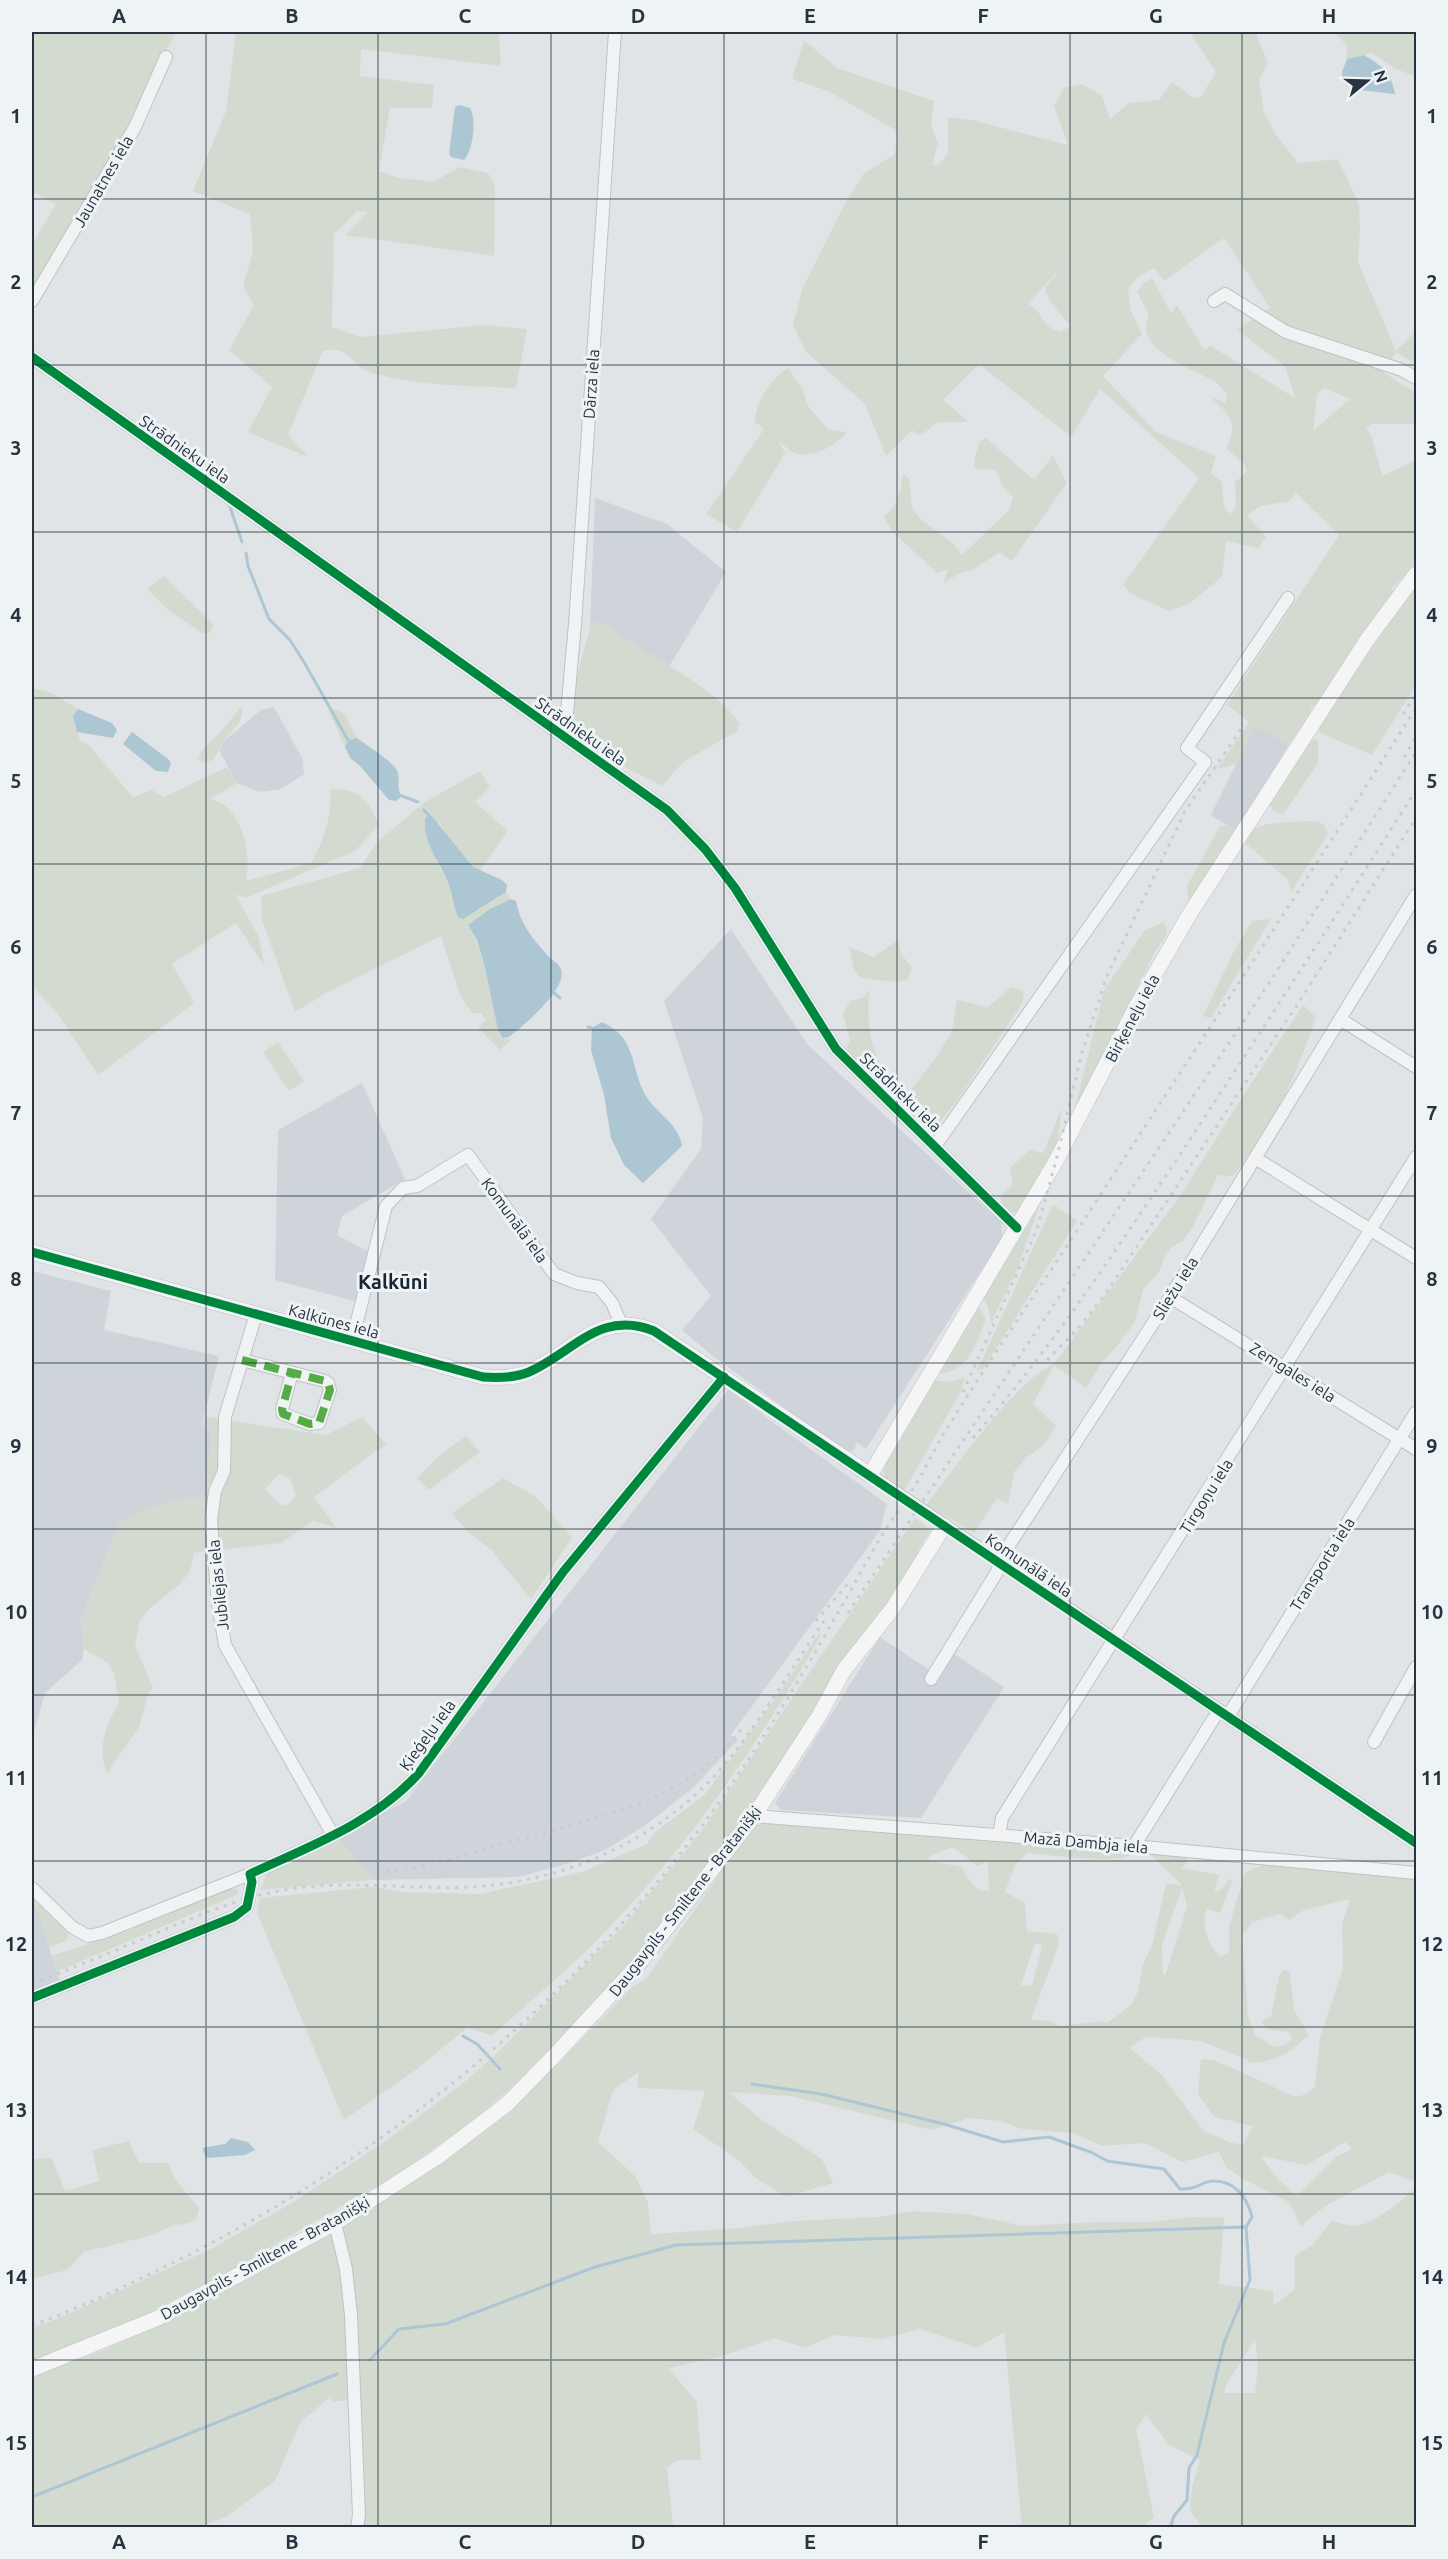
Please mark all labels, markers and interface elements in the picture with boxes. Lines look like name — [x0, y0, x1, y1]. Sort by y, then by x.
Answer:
text: A — [112, 4, 126, 27]
text: B — [285, 4, 299, 27]
text: C — [459, 4, 472, 27]
text: D — [631, 4, 645, 27]
text: E — [804, 4, 816, 27]
text: F — [977, 4, 989, 27]
text: G — [1149, 4, 1163, 27]
text: H — [1322, 4, 1336, 27]
north arrow — [1337, 51, 1397, 111]
text: N — [1371, 68, 1392, 85]
text: 1 — [10, 104, 22, 127]
text: 1 — [1426, 104, 1438, 127]
street label: Jaunatnes iela — [70, 132, 136, 230]
text: 2 — [10, 270, 22, 293]
text: 2 — [1426, 270, 1438, 293]
street label: Dārza iela — [580, 348, 602, 420]
street label: Strādnieku iela — [136, 411, 234, 487]
text: 3 — [10, 436, 22, 459]
text: 3 — [1426, 436, 1438, 459]
text: 4 — [10, 603, 22, 626]
text: 4 — [1426, 603, 1438, 626]
street label: Strādnieku iela — [532, 693, 630, 769]
text: 5 — [10, 769, 22, 792]
text: 5 — [1426, 769, 1438, 792]
text: 6 — [10, 935, 22, 958]
text: 6 — [1426, 935, 1438, 958]
street label: Birķeneļu iela — [1101, 971, 1163, 1065]
street label: Strādnieku iela — [857, 1049, 945, 1135]
text: 7 — [10, 1101, 22, 1124]
text: 7 — [1426, 1101, 1438, 1124]
street label: Komunālā iela — [478, 1174, 552, 1266]
street label: Sliežu iela — [1149, 1253, 1201, 1323]
text: 8 — [10, 1267, 22, 1290]
text: 8 — [1426, 1267, 1438, 1290]
district label: Kalkūni — [358, 1270, 428, 1293]
street label: Kalkūnes iela — [287, 1300, 381, 1342]
street label: Zemgales iela — [1247, 1338, 1339, 1406]
text: 9 — [10, 1434, 22, 1457]
text: 9 — [1426, 1434, 1438, 1457]
street label: Tirgoņu iela — [1176, 1455, 1236, 1537]
street label: Transporta iela — [1286, 1514, 1358, 1614]
street label: Komunālā iela — [982, 1529, 1076, 1601]
street label: Jubilejas iela — [204, 1539, 232, 1631]
text: 10 — [5, 1600, 27, 1623]
text: 10 — [1421, 1600, 1443, 1623]
street label: Ķieģeļu iela — [395, 1696, 459, 1774]
text: 11 — [5, 1766, 27, 1789]
text: 11 — [1421, 1766, 1443, 1789]
street label: Daugavpils - Smiltene - Bratanišķi — [605, 1802, 765, 2000]
street label: Mazā Dambja iela — [1023, 1828, 1149, 1856]
text: 12 — [5, 1932, 27, 1955]
text: 12 — [1421, 1932, 1443, 1955]
text: 13 — [5, 2098, 27, 2121]
text: 13 — [1421, 2098, 1443, 2121]
street label: Daugavpils - Smiltene - Bratanišķi — [157, 2193, 373, 2323]
text: 14 — [5, 2265, 27, 2288]
text: 14 — [1421, 2265, 1443, 2288]
text: 15 — [5, 2431, 27, 2454]
text: 15 — [1421, 2431, 1443, 2454]
text: A — [112, 2530, 126, 2553]
text: B — [285, 2530, 299, 2553]
text: C — [459, 2530, 472, 2553]
text: D — [631, 2530, 645, 2553]
text: E — [804, 2530, 816, 2553]
text: F — [977, 2530, 989, 2553]
text: G — [1149, 2530, 1163, 2553]
text: H — [1322, 2530, 1336, 2553]

